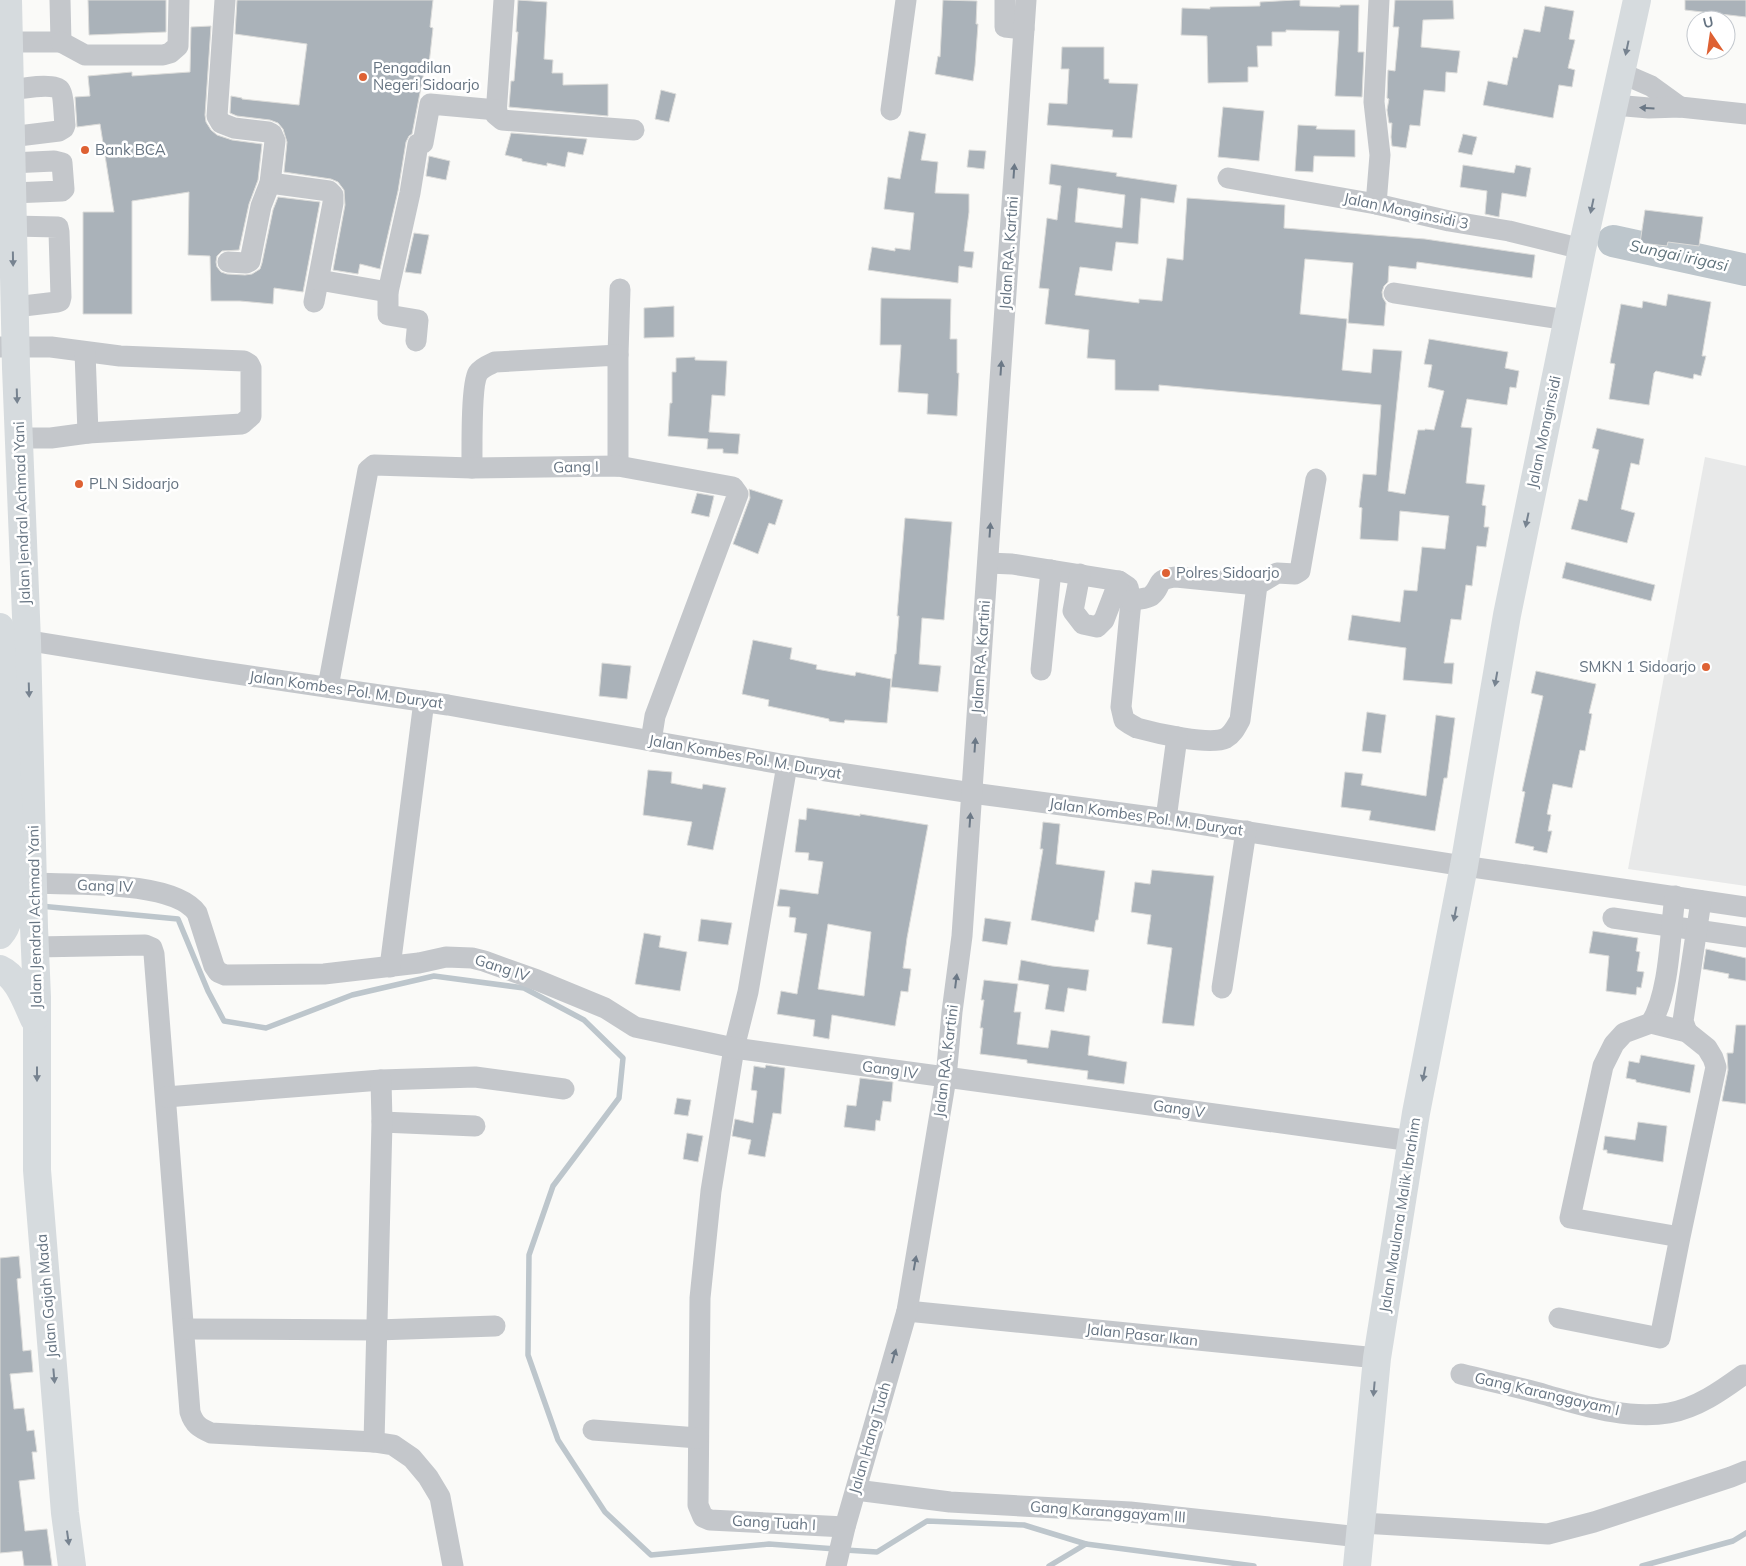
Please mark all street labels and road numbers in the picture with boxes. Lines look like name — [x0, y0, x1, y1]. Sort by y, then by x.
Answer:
street label: Jalan Monginsidi 3 — [1342, 188, 1470, 233]
street label: Jalan RA. Kartini — [995, 196, 1022, 310]
street label: Jalan Monginsidi — [1522, 374, 1565, 490]
street label: Jalan Jendral Achmad Yani — [9, 421, 34, 605]
street label: Gang I — [553, 457, 599, 476]
street label: Jalan RA. Kartini — [967, 600, 994, 714]
street label: Jalan Kombes Pol. M. Duryat — [248, 666, 444, 713]
street label: Jalan Kombes Pol. M. Duryat — [647, 730, 843, 783]
street label: Jalan Kombes Pol. M. Duryat — [1048, 793, 1244, 840]
street label: Jalan Jendral Achmad Yani — [23, 825, 46, 1009]
street label: Gang IV — [77, 875, 134, 896]
street label: Gang IV — [473, 950, 532, 985]
street label: Jalan RA. Kartini — [929, 1003, 962, 1118]
street label: Gang IV — [861, 1056, 920, 1083]
street label: Gang V — [1152, 1095, 1207, 1122]
street label: Jalan Maulana Malik Ibrahim — [1375, 1116, 1424, 1314]
street label: Jalan Gajah Mada — [32, 1233, 61, 1359]
street label: Jalan Pasar Ikan — [1085, 1319, 1199, 1350]
street label: Gang Karanggayam I — [1473, 1368, 1621, 1419]
street label: Jalan Hang Tuah — [844, 1380, 895, 1496]
street label: Gang Karanggayam III — [1030, 1497, 1186, 1526]
street label: Gang Tuah I — [732, 1511, 816, 1534]

